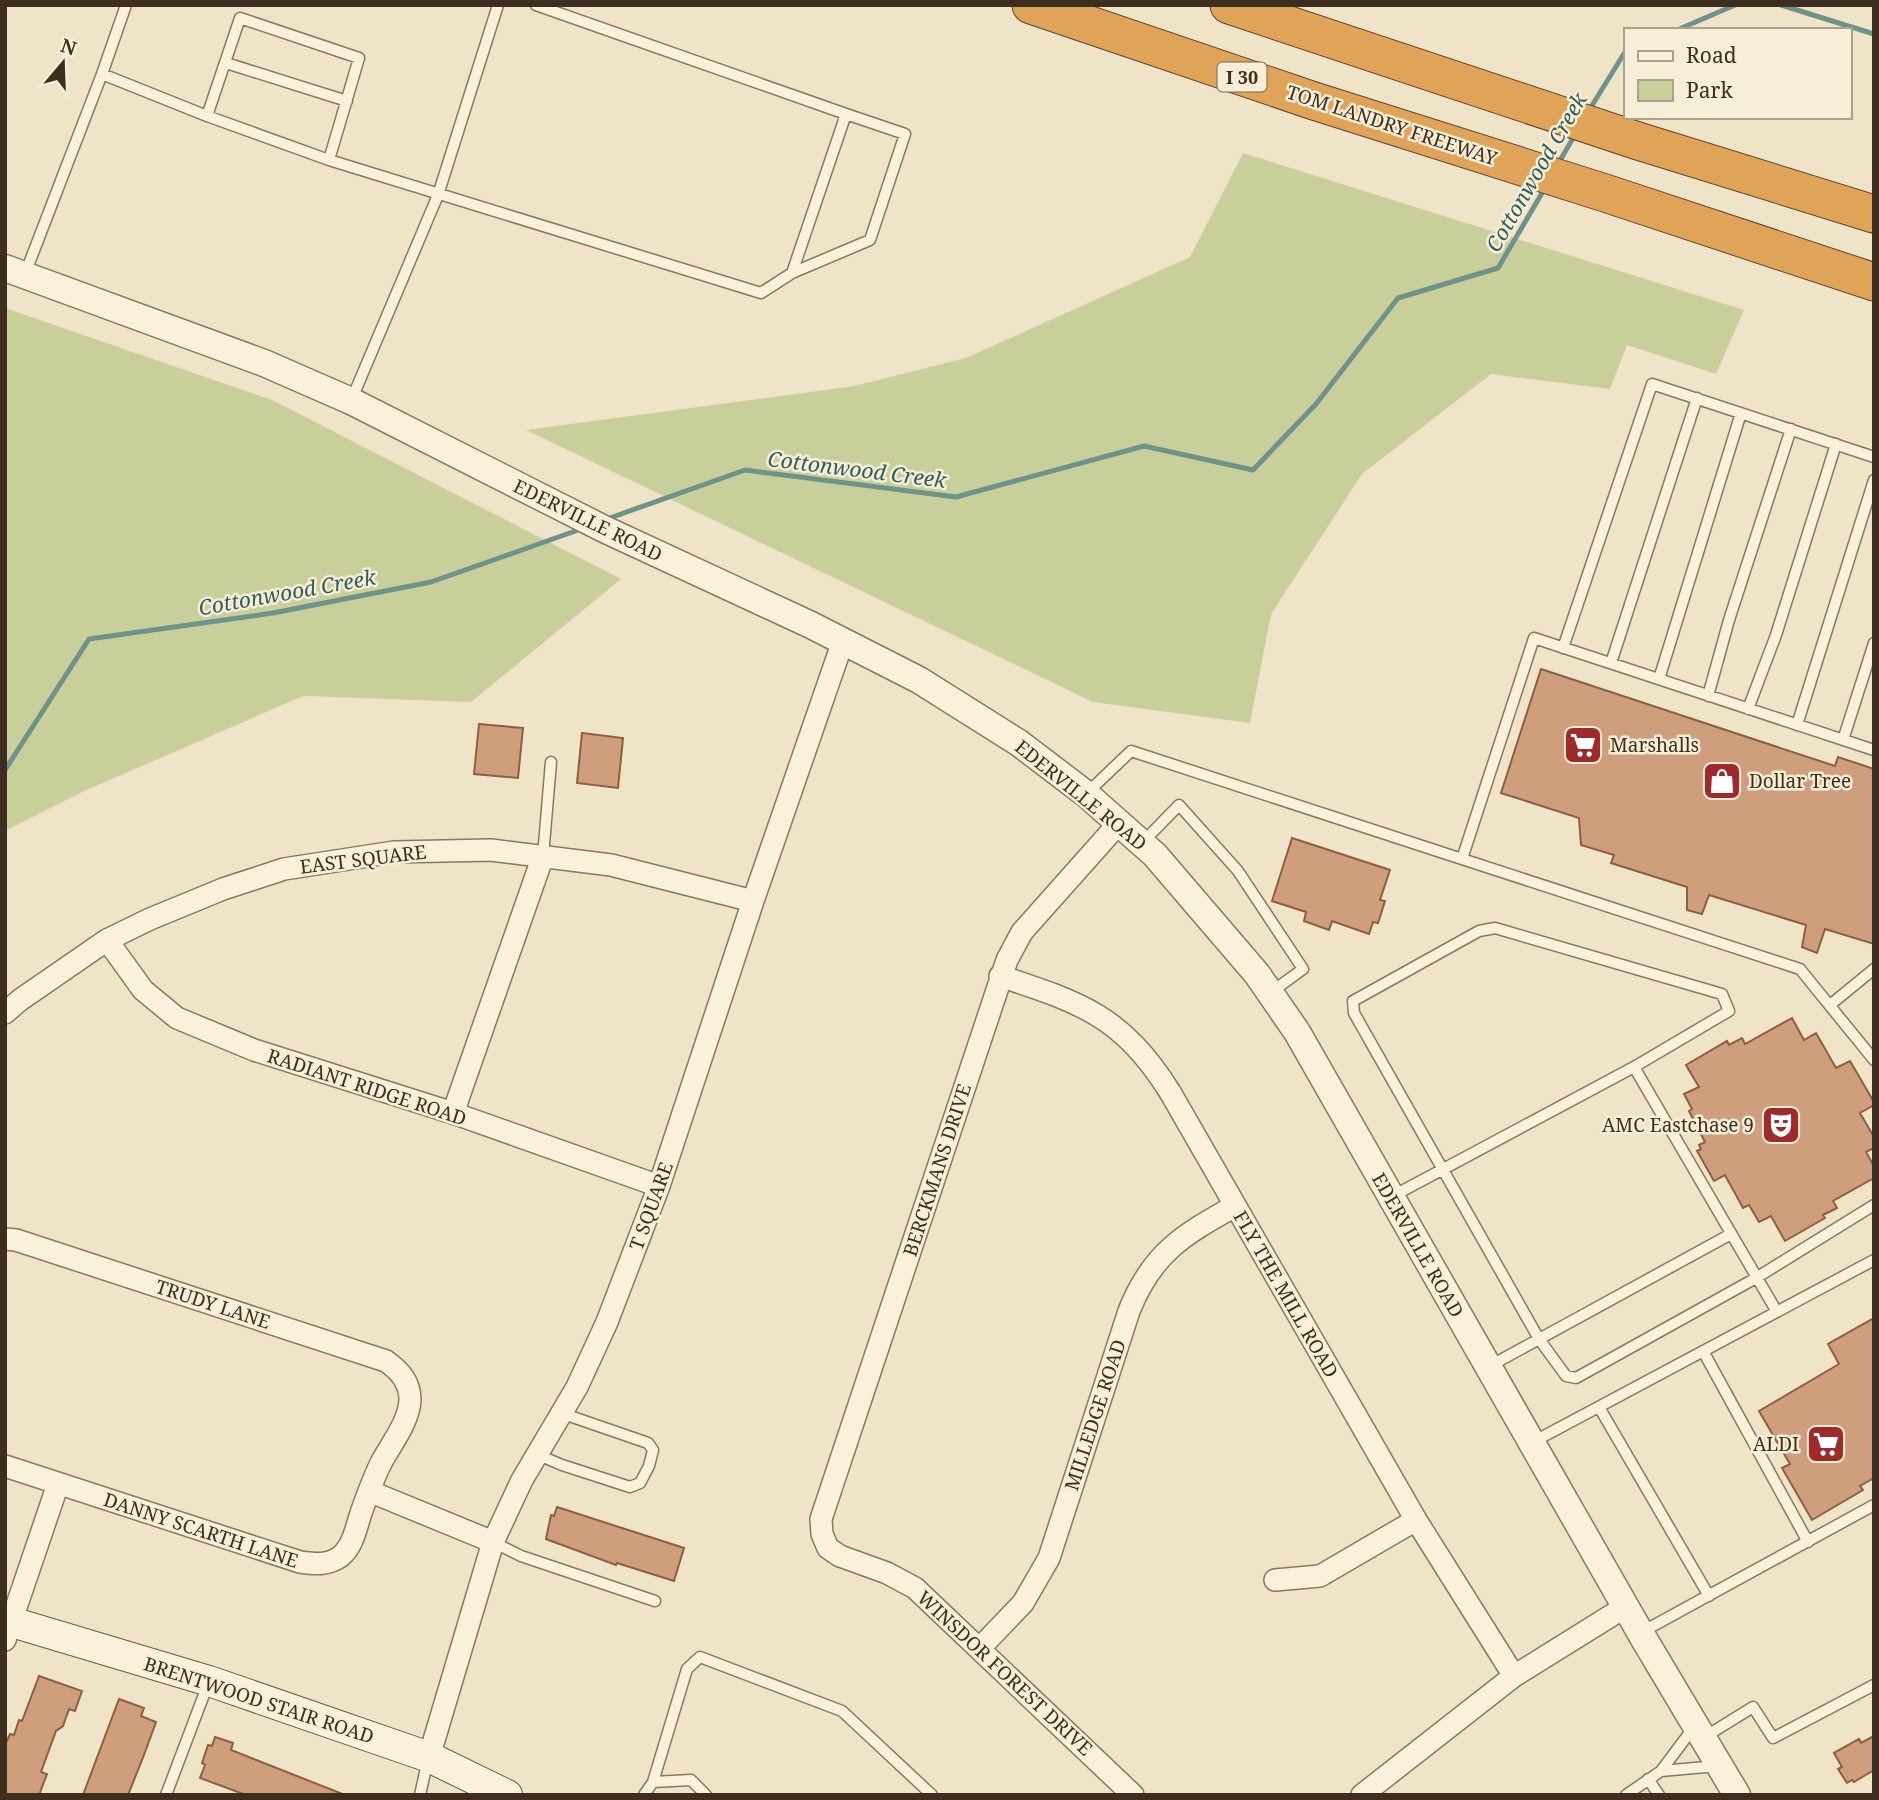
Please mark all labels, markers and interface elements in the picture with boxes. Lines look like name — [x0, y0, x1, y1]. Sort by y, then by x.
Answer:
north arrow — [28, 28, 98, 98]
legend — [1624, 28, 1851, 119]
text: N — [57, 32, 80, 62]
text: Road — [1686, 41, 1737, 69]
road number: I 30 — [1218, 62, 1266, 92]
text: Park — [1686, 76, 1733, 104]
street label: TOM LANDRY FREEWAY — [1283, 79, 1501, 171]
water label: Cottonwood Creek — [1479, 86, 1594, 257]
water label: Cottonwood Creek — [766, 444, 949, 494]
street label: EDERVILLE ROAD — [509, 473, 667, 567]
water label: Cottonwood Creek — [196, 562, 379, 621]
supermarket icon: Marshalls — [1562, 724, 1604, 766]
place label: Marshalls — [1610, 732, 1699, 758]
street label: EDERVILLE ROAD — [1010, 734, 1152, 856]
shop icon: Dollar Tree — [1701, 760, 1743, 802]
place label: Dollar Tree — [1749, 768, 1851, 794]
street label: EAST SQUARE — [298, 838, 428, 880]
street label: RADIANT RIDGE ROAD — [264, 1043, 470, 1131]
street label: BERCKMANS DRIVE — [897, 1080, 977, 1260]
theatre icon: AMC Eastchase 9 — [1760, 1104, 1802, 1146]
place label: AMC Eastchase 9 — [1602, 1112, 1754, 1138]
street label: T SQUARE — [623, 1158, 679, 1254]
street label: EDERVILLE ROAD — [1366, 1168, 1470, 1322]
street label: FLY THE MILL ROAD — [1228, 1206, 1344, 1382]
street label: TRUDY LANE — [152, 1273, 274, 1335]
street label: MILLEDGE ROAD — [1058, 1336, 1132, 1494]
supermarket icon: ALDI — [1805, 1423, 1847, 1465]
place label: ALDI — [1753, 1431, 1799, 1457]
street label: DANNY SCARTH LANE — [100, 1486, 302, 1574]
street label: WINSDOR FOREST DRIVE — [912, 1585, 1098, 1761]
street label: BRENTWOOD STAIR ROAD — [141, 1650, 377, 1750]

